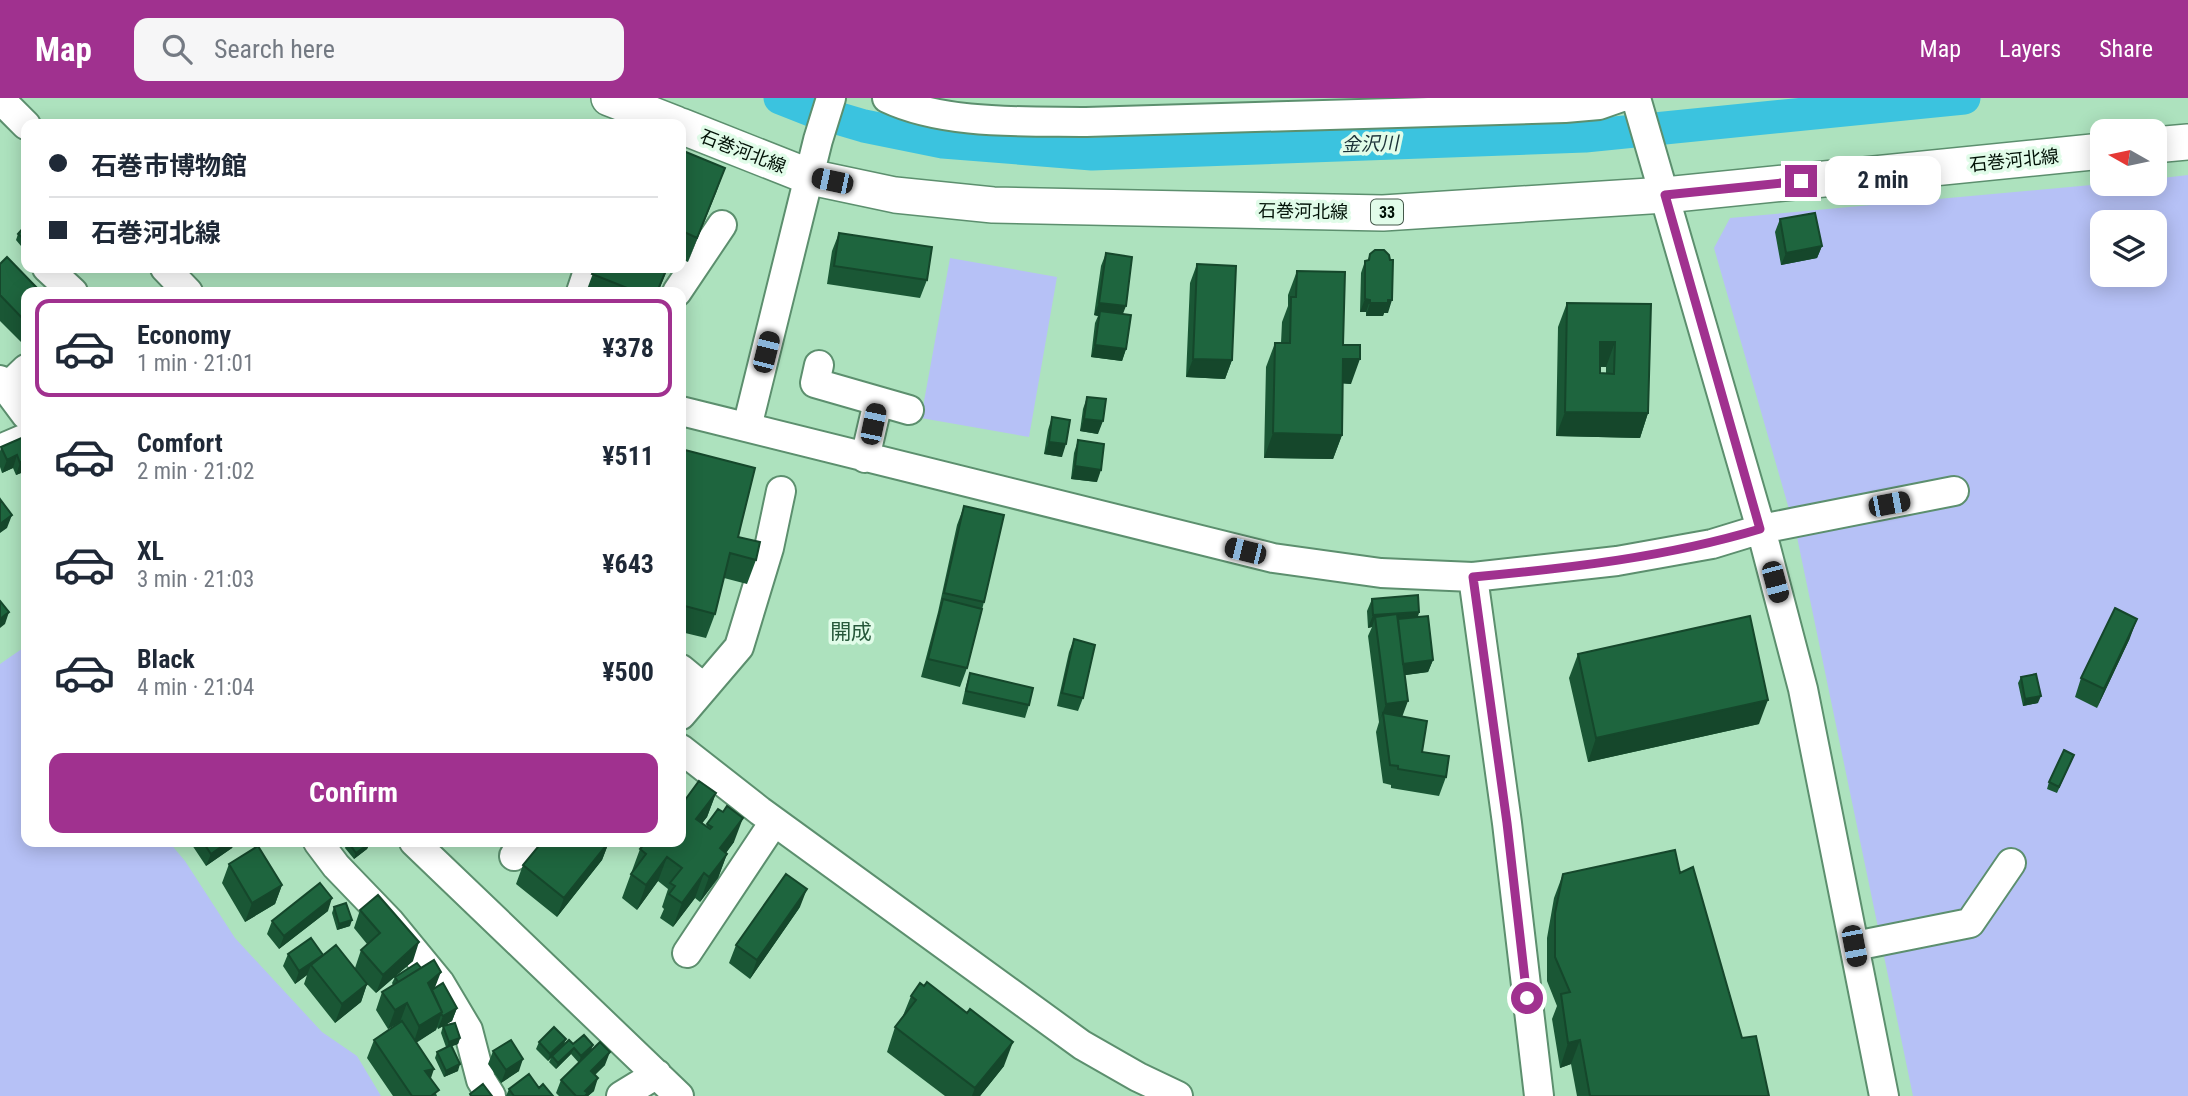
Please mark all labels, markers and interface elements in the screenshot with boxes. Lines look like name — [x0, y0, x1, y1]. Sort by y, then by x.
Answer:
search box — [134, 18, 624, 81]
text: Map — [35, 30, 92, 69]
icon: search — [158, 30, 196, 68]
text: Search here — [214, 34, 335, 64]
text: Map — [1920, 35, 1961, 63]
text: Layers — [1999, 35, 2061, 63]
text: Share — [2099, 35, 2153, 63]
north arrow — [2090, 119, 2166, 196]
map controls — [2090, 119, 2167, 287]
street label: 石巻河北線 — [697, 125, 789, 177]
water label: 金沢川 — [1341, 131, 1401, 156]
street label: 石巻河北線 — [1968, 145, 2060, 175]
text: 石巻市博物館 — [91, 151, 247, 181]
callout: 2 min — [1826, 156, 1941, 206]
route end — [1785, 165, 1817, 197]
car — [810, 166, 855, 196]
text: 2 min — [1857, 167, 1909, 194]
street label: 石巻河北線 — [1258, 200, 1348, 222]
road number: 33 — [1371, 200, 1403, 224]
button: layers — [2090, 210, 2167, 287]
text: 石巻河北線 — [91, 218, 221, 248]
icon: car — [53, 317, 116, 380]
text: Economy — [137, 320, 231, 350]
car — [751, 329, 782, 375]
text: ¥378 — [602, 333, 654, 363]
text: 1 min · 21:01 — [137, 350, 254, 377]
car — [859, 401, 888, 447]
icon: car — [53, 425, 116, 488]
text: Comfort — [137, 428, 223, 458]
text: ¥511 — [602, 441, 654, 471]
text: 2 min · 21:02 — [137, 458, 254, 485]
car — [1867, 490, 1912, 518]
icon: car — [53, 533, 116, 596]
text: XL — [137, 536, 164, 566]
car — [1223, 536, 1268, 566]
text: ¥643 — [602, 549, 654, 579]
car — [1760, 559, 1791, 605]
text: 3 min · 21:03 — [137, 566, 254, 593]
district label: 開成 — [830, 620, 872, 644]
icon: car — [53, 641, 116, 704]
text: Black — [137, 644, 195, 674]
text: ¥500 — [602, 657, 654, 687]
text: 4 min · 21:04 — [137, 674, 254, 701]
button: Confirm — [49, 753, 658, 833]
car — [1840, 923, 1869, 969]
route start — [1511, 982, 1543, 1014]

